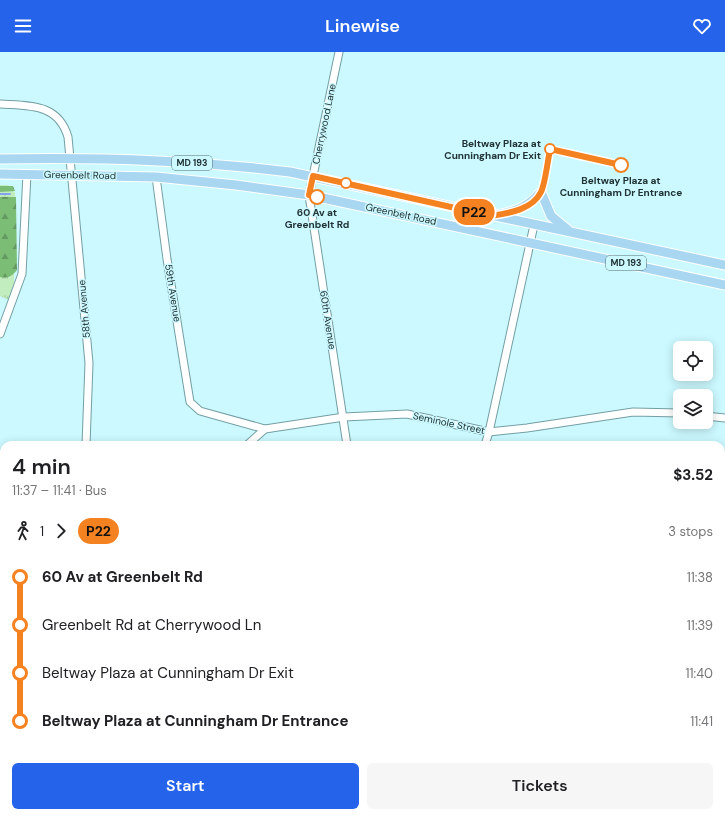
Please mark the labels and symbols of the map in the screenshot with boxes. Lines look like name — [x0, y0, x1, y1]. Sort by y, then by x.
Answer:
street label: Cherrywood Lane — [309, 82, 339, 165]
place label: Beltway Plaza at Cunningham Dr Exit — [444, 137, 541, 162]
marker: Beltway Plaza at Cunningham Dr Exit — [544, 143, 556, 155]
road number: MD 193 — [172, 156, 212, 170]
marker: Beltway Plaza at Cunningham Dr Entrance — [613, 157, 629, 173]
street label: Greenbelt Road — [44, 168, 116, 182]
place label: Beltway Plaza at Cunningham Dr Entrance — [560, 174, 682, 199]
unlabelled marker — [340, 177, 352, 189]
marker: 60 Av at Greenbelt Rd — [309, 189, 325, 205]
line badge: P22 — [451, 199, 497, 225]
street label: Greenbelt Road — [364, 200, 438, 228]
place label: 60 Av at Greenbelt Rd — [285, 206, 349, 231]
road number: MD 193 — [606, 256, 646, 270]
street label: 59th Avenue — [162, 263, 184, 323]
street label: 58th Avenue — [75, 279, 93, 339]
street label: 60th Avenue — [317, 290, 339, 351]
street label: Seminole Street — [412, 409, 486, 437]

